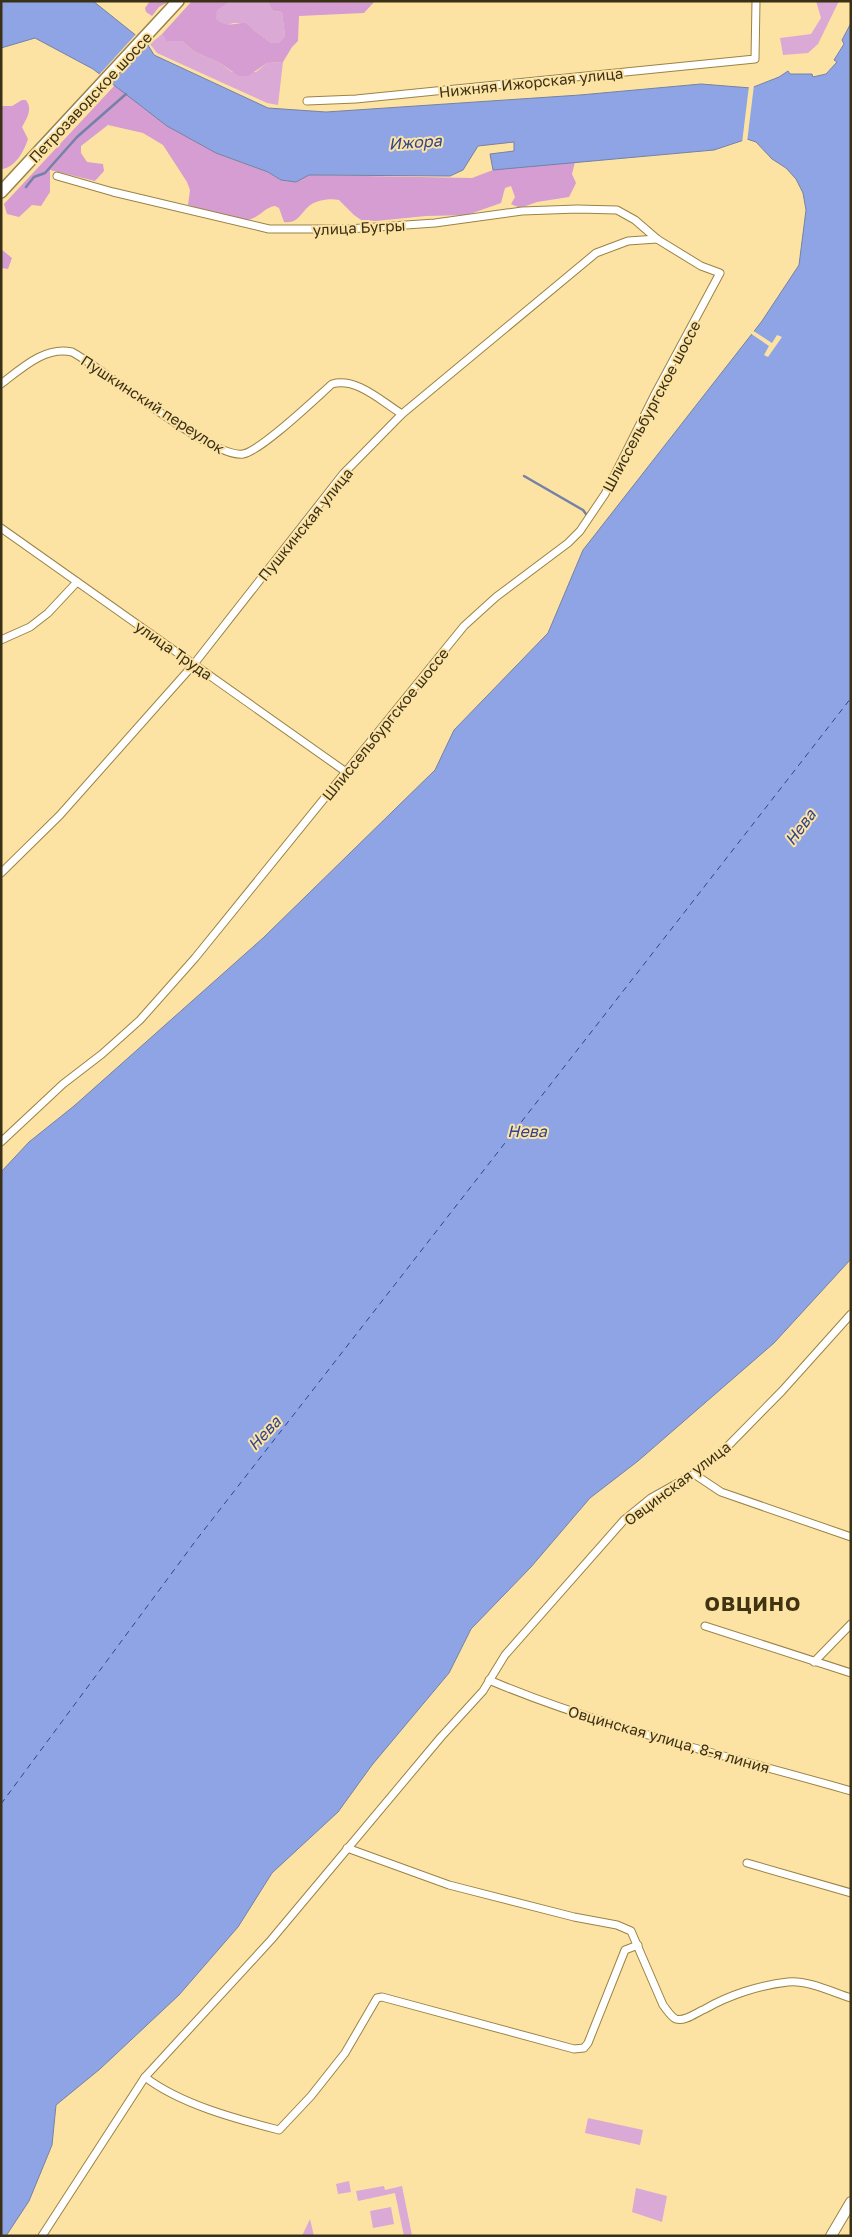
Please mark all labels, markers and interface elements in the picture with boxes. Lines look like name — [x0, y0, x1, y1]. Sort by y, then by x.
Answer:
street label: Петрозаводское шоссе — [25, 28, 156, 166]
street label: Нижняя Ижорская улица — [438, 63, 624, 101]
water label: Ижора — [388, 130, 443, 154]
street label: улица Бугры — [312, 216, 406, 238]
street label: Шлиссельбургское шоссе — [598, 317, 704, 495]
street label: Пушкинский переулок — [78, 351, 228, 457]
street label: Пушкинская улица — [254, 464, 356, 584]
street label: улица Труда — [132, 617, 216, 683]
street label: Шлиссельбургское шоссе — [318, 644, 452, 804]
water label: Нева — [780, 804, 820, 849]
water label: Нева — [507, 1121, 548, 1141]
water label: Нева — [243, 1411, 285, 1454]
street label: Овцинская улица — [620, 1437, 734, 1529]
district label: ОВЦИНО — [705, 1591, 801, 1615]
street label: Овцинская улица, 8-я линия — [566, 1702, 772, 1776]

